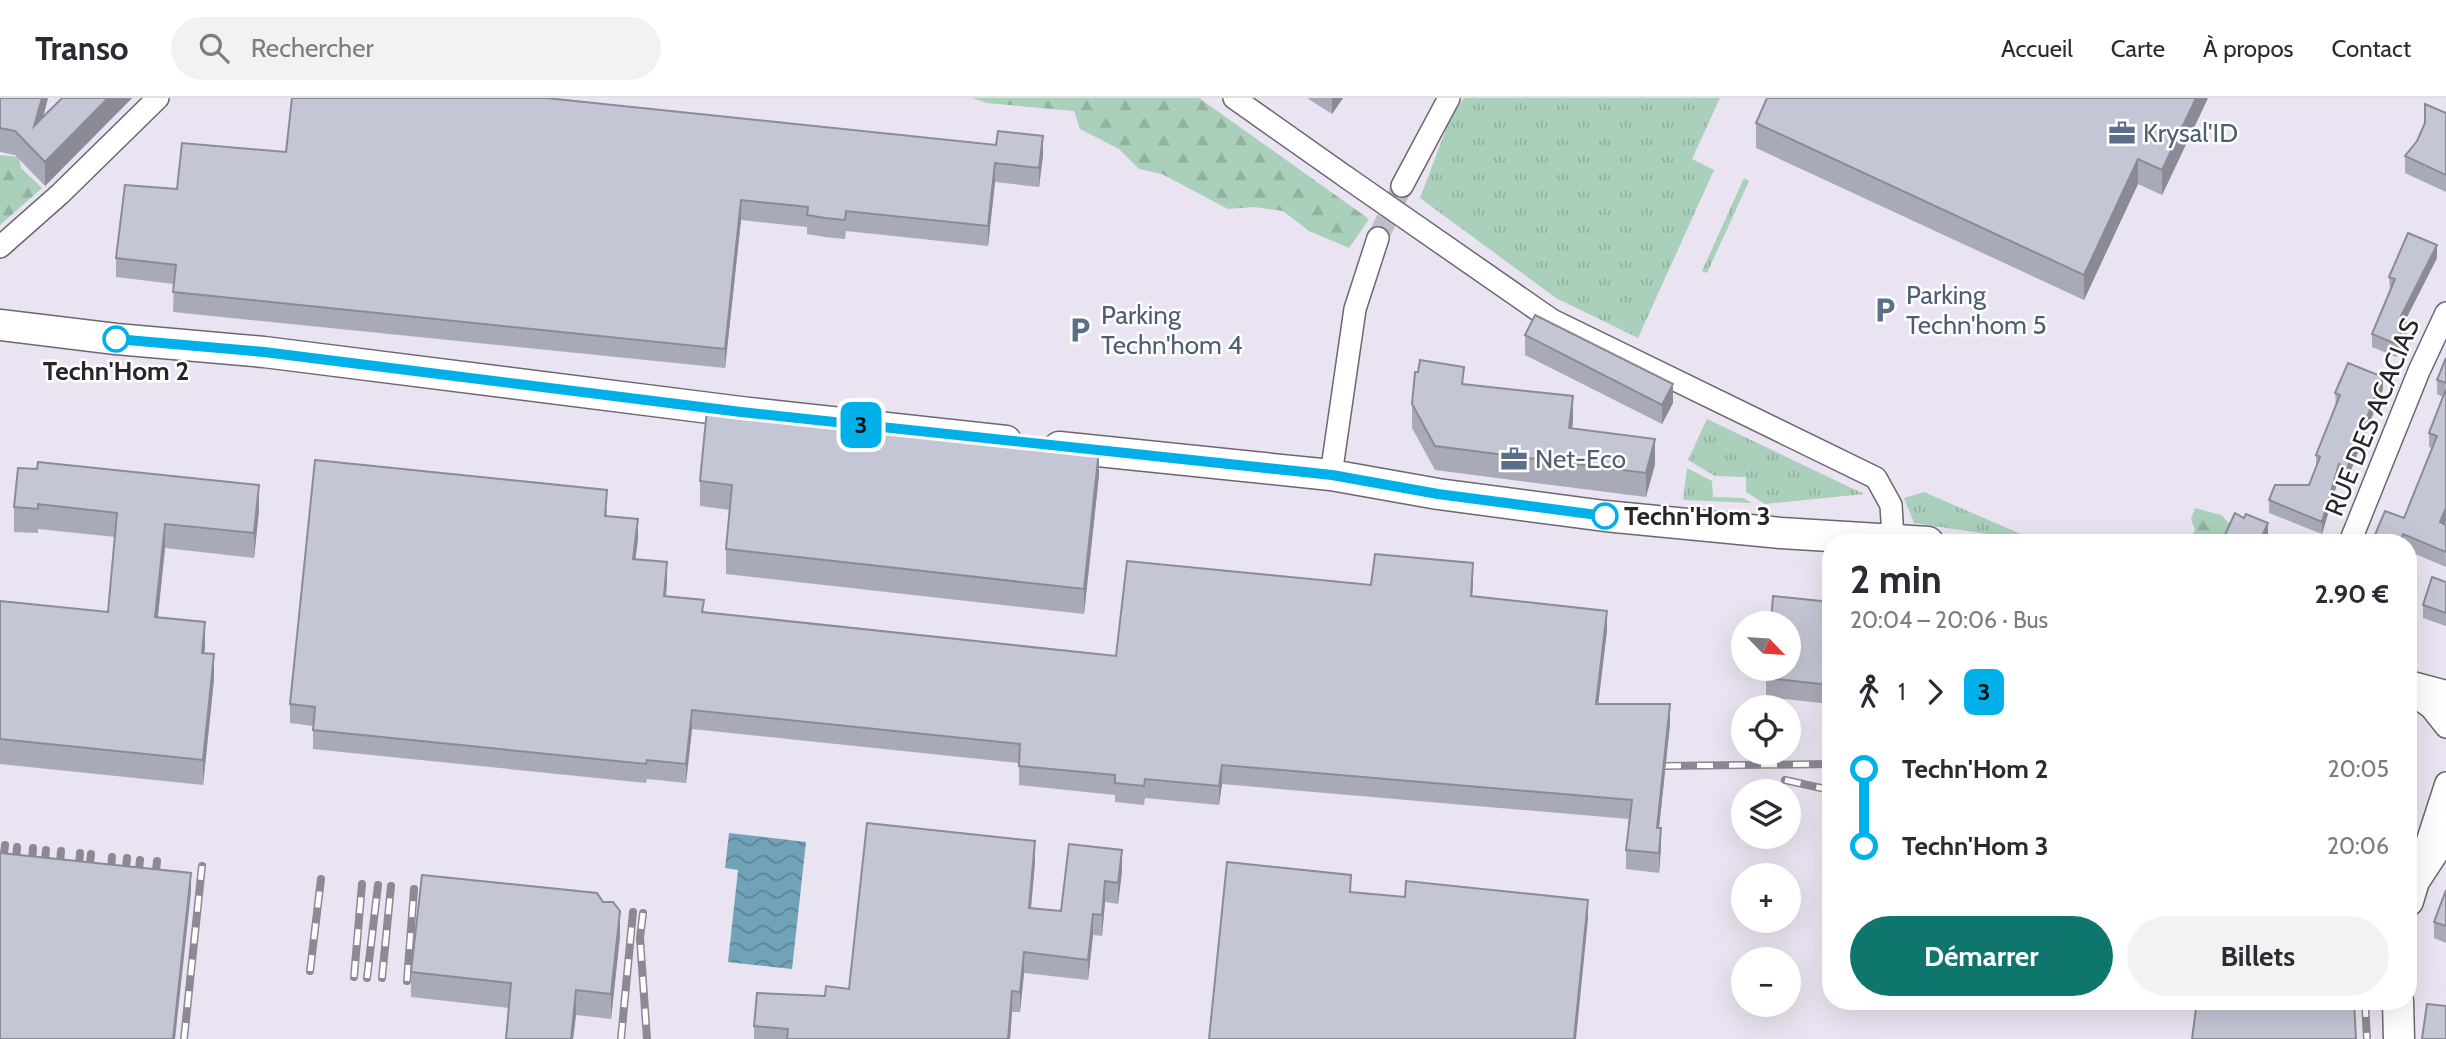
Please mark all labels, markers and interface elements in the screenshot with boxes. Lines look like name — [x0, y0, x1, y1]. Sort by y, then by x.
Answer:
search box — [171, 17, 661, 80]
text: Transo — [35, 28, 129, 68]
icon: search — [195, 29, 233, 67]
text: Rechercher — [251, 32, 374, 64]
text: Accueil — [2001, 34, 2073, 63]
text: Carte — [2111, 34, 2165, 63]
text: À propos — [2203, 34, 2294, 63]
text: Contact — [2332, 34, 2411, 63]
place label: Krysal'ID — [2143, 117, 2238, 149]
office icon: Krysal'ID — [2107, 118, 2137, 148]
place label: Parking Techn'hom 5 — [1906, 279, 2047, 341]
parking icon: Parking Techn'hom 5 — [1870, 295, 1900, 325]
place label: Parking Techn'hom 4 — [1101, 299, 1243, 361]
street label: RUE DES ACACIAS — [2318, 313, 2426, 521]
parking icon: Parking Techn'hom 4 — [1065, 315, 1095, 345]
marker: Techn'Hom 2 — [103, 326, 129, 352]
place label: Techn'Hom 2 — [43, 355, 189, 387]
line badge: 3 — [838, 402, 884, 448]
text: 3 — [855, 410, 867, 439]
place label: Net-Eco — [1535, 443, 1626, 475]
office icon: Net-Eco — [1499, 444, 1529, 474]
place label: Techn'Hom 3 — [1624, 500, 1771, 532]
marker: Techn'Hom 3 — [1592, 503, 1618, 529]
text: 2 min — [1850, 556, 1942, 603]
text: 2.90 € — [2314, 578, 2389, 610]
text: 20:04 – 20:06 · Bus — [1850, 606, 2048, 634]
north arrow — [1731, 611, 1801, 681]
map controls — [1731, 611, 1801, 1017]
icon: walk — [1850, 673, 1888, 711]
icon: forward — [1916, 673, 1954, 711]
text: 3 — [1978, 677, 1990, 706]
text: 1 — [1898, 678, 1906, 706]
button: locate — [1731, 695, 1801, 765]
text: Techn'Hom 2 — [1902, 753, 2048, 785]
text: 20:05 — [2328, 755, 2389, 783]
button: layers — [1731, 779, 1801, 849]
text: Techn'Hom 3 — [1902, 830, 2049, 862]
text: 20:06 — [2327, 832, 2389, 860]
button: + — [1731, 863, 1801, 933]
button: Démarrer — [1850, 916, 2113, 996]
button: Billets — [2127, 916, 2389, 996]
button: − — [1731, 947, 1801, 1017]

